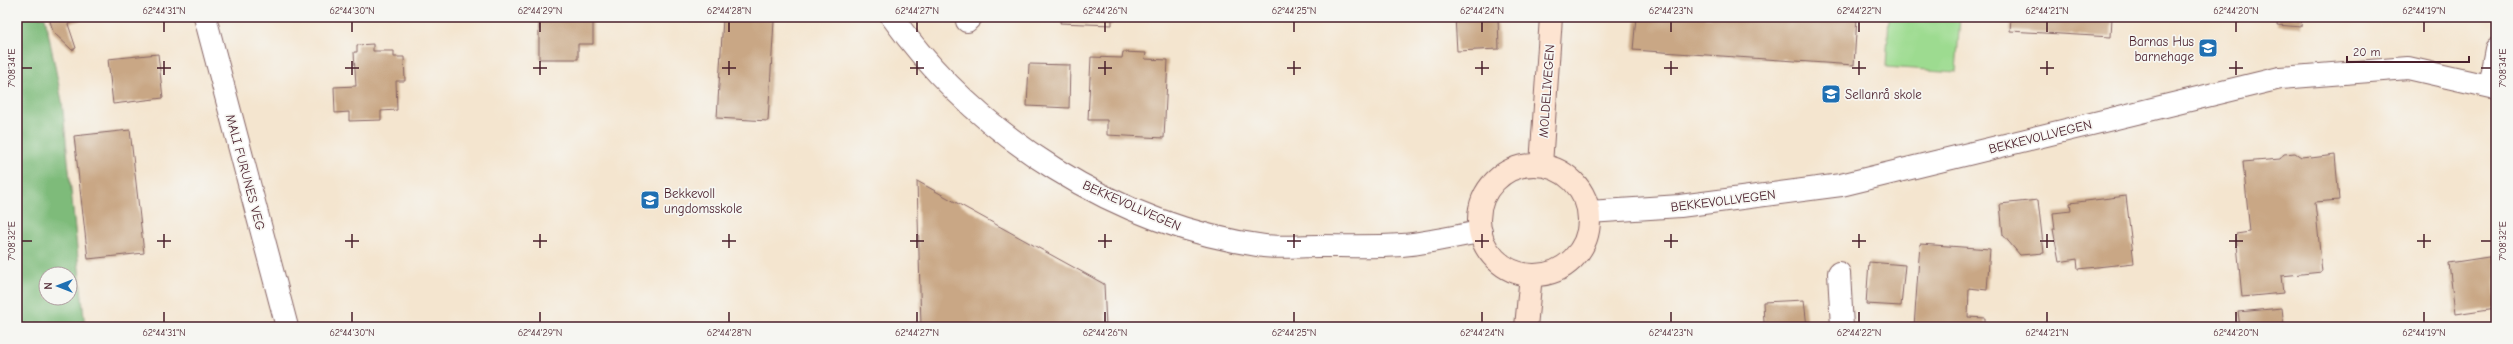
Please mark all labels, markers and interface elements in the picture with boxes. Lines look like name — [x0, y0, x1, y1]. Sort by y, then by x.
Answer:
text: 62°44'31"N — [142, 5, 186, 17]
text: 62°44'30"N — [329, 5, 375, 17]
text: 62°44'29"N — [518, 5, 562, 17]
text: 62°44'28"N — [707, 5, 751, 17]
text: 62°44'27"N — [895, 5, 939, 17]
text: 62°44'26"N — [1083, 5, 1127, 17]
text: 62°44'25"N — [1272, 5, 1316, 17]
text: 62°44'24"N — [1460, 5, 1504, 17]
text: 62°44'23"N — [1649, 5, 1693, 17]
text: 62°44'22"N — [1837, 5, 1881, 17]
text: 62°44'21"N — [2025, 5, 2069, 17]
text: 62°44'20"N — [2213, 5, 2259, 17]
text: 62°44'19"N — [2402, 5, 2446, 17]
place label: Barnas Hus barnehage — [2129, 34, 2194, 64]
school or university icon: Barnas Hus barnehage — [2197, 37, 2219, 59]
scale bar — [2347, 38, 2469, 64]
street label: MOLDELIVEGEN — [1536, 44, 1557, 138]
text: 20 m — [2353, 45, 2381, 59]
text: 7°08'34"E — [6, 48, 18, 88]
text: 7°08'34"E — [2497, 48, 2509, 88]
school or university icon: Sellanrå skole — [1820, 83, 1842, 105]
place label: Sellanrå skole — [1845, 87, 1922, 102]
street label: MALI FURUNES VEG — [223, 112, 268, 232]
street label: BEKKEVOLLVEGEN — [1987, 116, 2093, 157]
street label: BEKKEVOLLVEGEN — [1081, 177, 1183, 234]
place label: Bekkevoll ungdomsskole — [664, 186, 743, 216]
street label: BEKKEVOLLVEGEN — [1670, 187, 1776, 214]
school or university icon: Bekkevoll ungdomsskole — [639, 189, 661, 211]
text: 7°08'32"E — [6, 221, 18, 261]
text: 7°08'32"E — [2497, 221, 2509, 261]
north arrow — [38, 266, 78, 306]
text: N — [42, 282, 55, 290]
text: 62°44'31"N — [142, 327, 186, 339]
text: 62°44'30"N — [329, 327, 375, 339]
text: 62°44'29"N — [518, 327, 562, 339]
text: 62°44'28"N — [707, 327, 751, 339]
text: 62°44'27"N — [895, 327, 939, 339]
text: 62°44'26"N — [1083, 327, 1127, 339]
text: 62°44'25"N — [1272, 327, 1316, 339]
text: 62°44'24"N — [1460, 327, 1504, 339]
text: 62°44'23"N — [1649, 327, 1693, 339]
text: 62°44'22"N — [1837, 327, 1881, 339]
text: 62°44'21"N — [2025, 327, 2069, 339]
text: 62°44'20"N — [2213, 327, 2259, 339]
text: 62°44'19"N — [2402, 327, 2446, 339]

